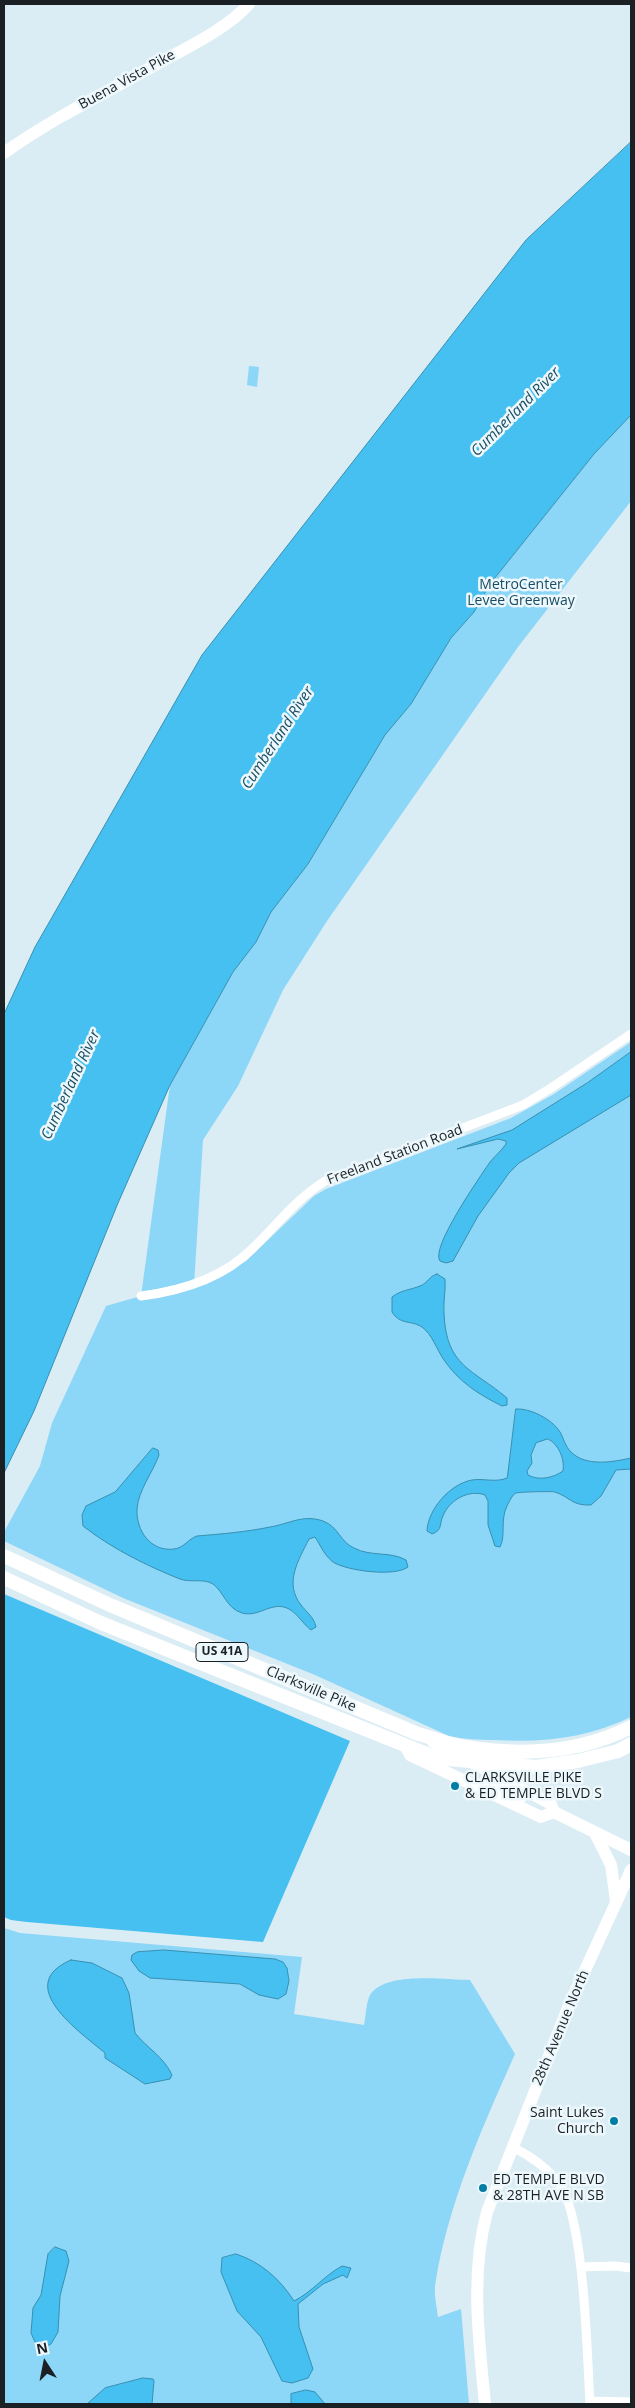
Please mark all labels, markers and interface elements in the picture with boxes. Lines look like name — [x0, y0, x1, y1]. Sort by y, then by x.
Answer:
street label: Buena Vista Pike — [76, 47, 178, 113]
water label: Cumberland River — [468, 364, 564, 460]
park label: MetroCenter Levee Greenway — [467, 577, 575, 610]
water label: Cumberland River — [238, 683, 318, 793]
water label: Cumberland River — [38, 1027, 104, 1143]
street label: Freeland Station Road — [325, 1121, 465, 1189]
road number: US 41A — [196, 1642, 248, 1661]
street label: Clarksville Pike — [263, 1662, 359, 1716]
place label: CLARKSVILLE PIKE & ED TEMPLE BLVD S — [465, 1770, 602, 1802]
marker: CLARKSVILLE PIKE & ED TEMPLE BLVD S — [449, 1780, 461, 1792]
street label: 28th Avenue North — [529, 1968, 593, 2088]
place label: Saint Lukes Church — [530, 2105, 604, 2138]
marker: Saint Lukes Church — [608, 2115, 620, 2127]
place label: ED TEMPLE BLVD & 28TH AVE N SB — [493, 2172, 605, 2204]
marker: ED TEMPLE BLVD & 28TH AVE N SB — [477, 2182, 489, 2194]
text: N — [35, 2337, 49, 2358]
north arrow — [20, 2338, 70, 2388]

